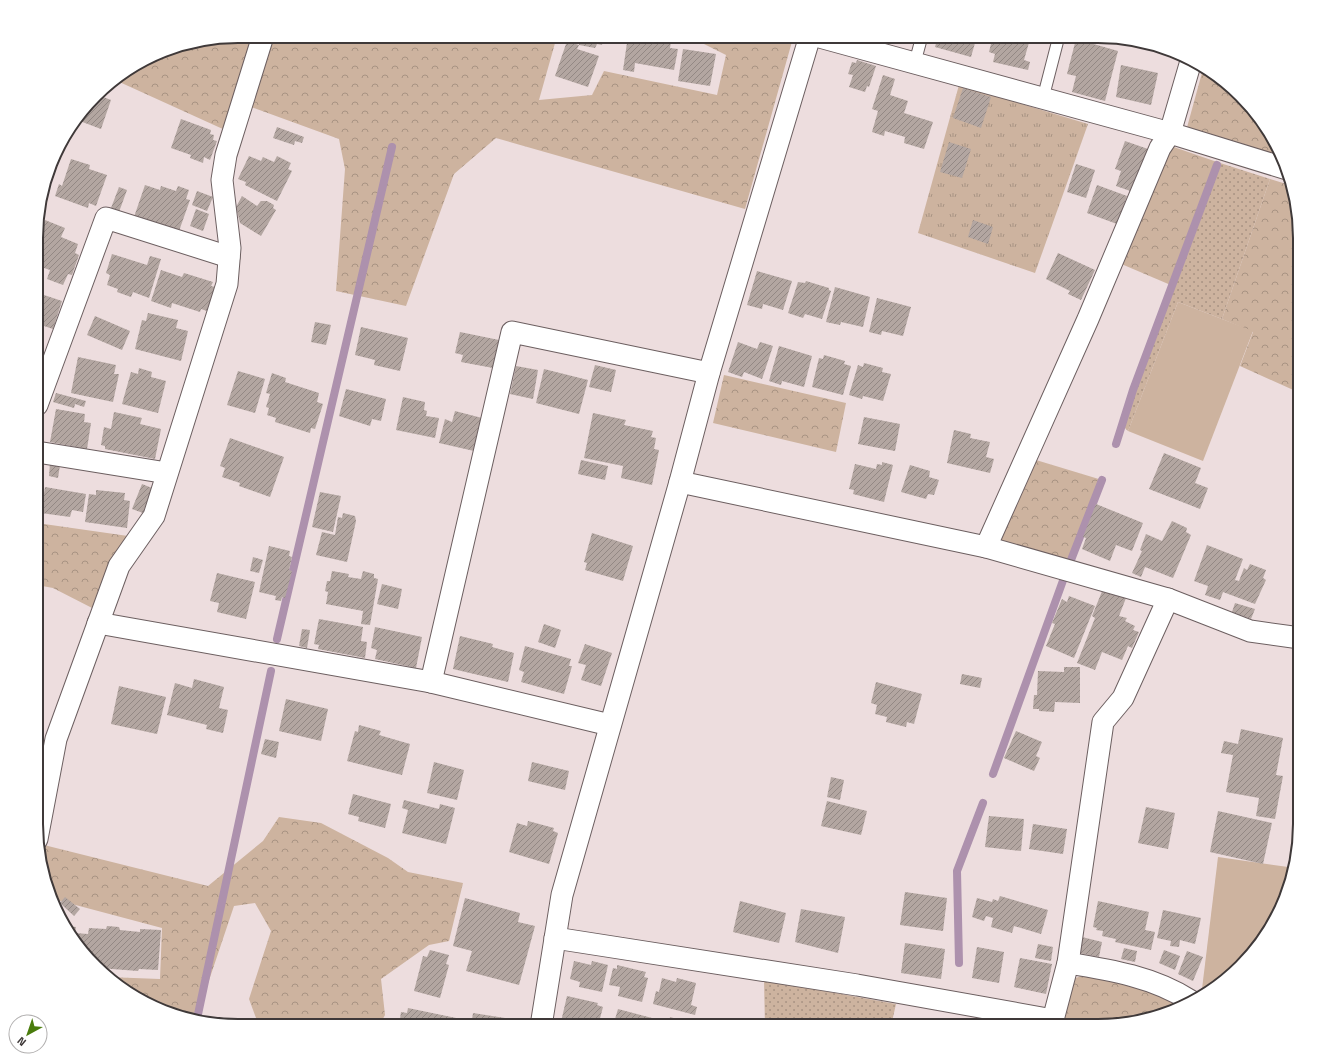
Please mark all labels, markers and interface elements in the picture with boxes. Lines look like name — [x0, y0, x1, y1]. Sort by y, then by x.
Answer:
north arrow — [8, 1014, 48, 1054]
text: N — [14, 1033, 30, 1050]

